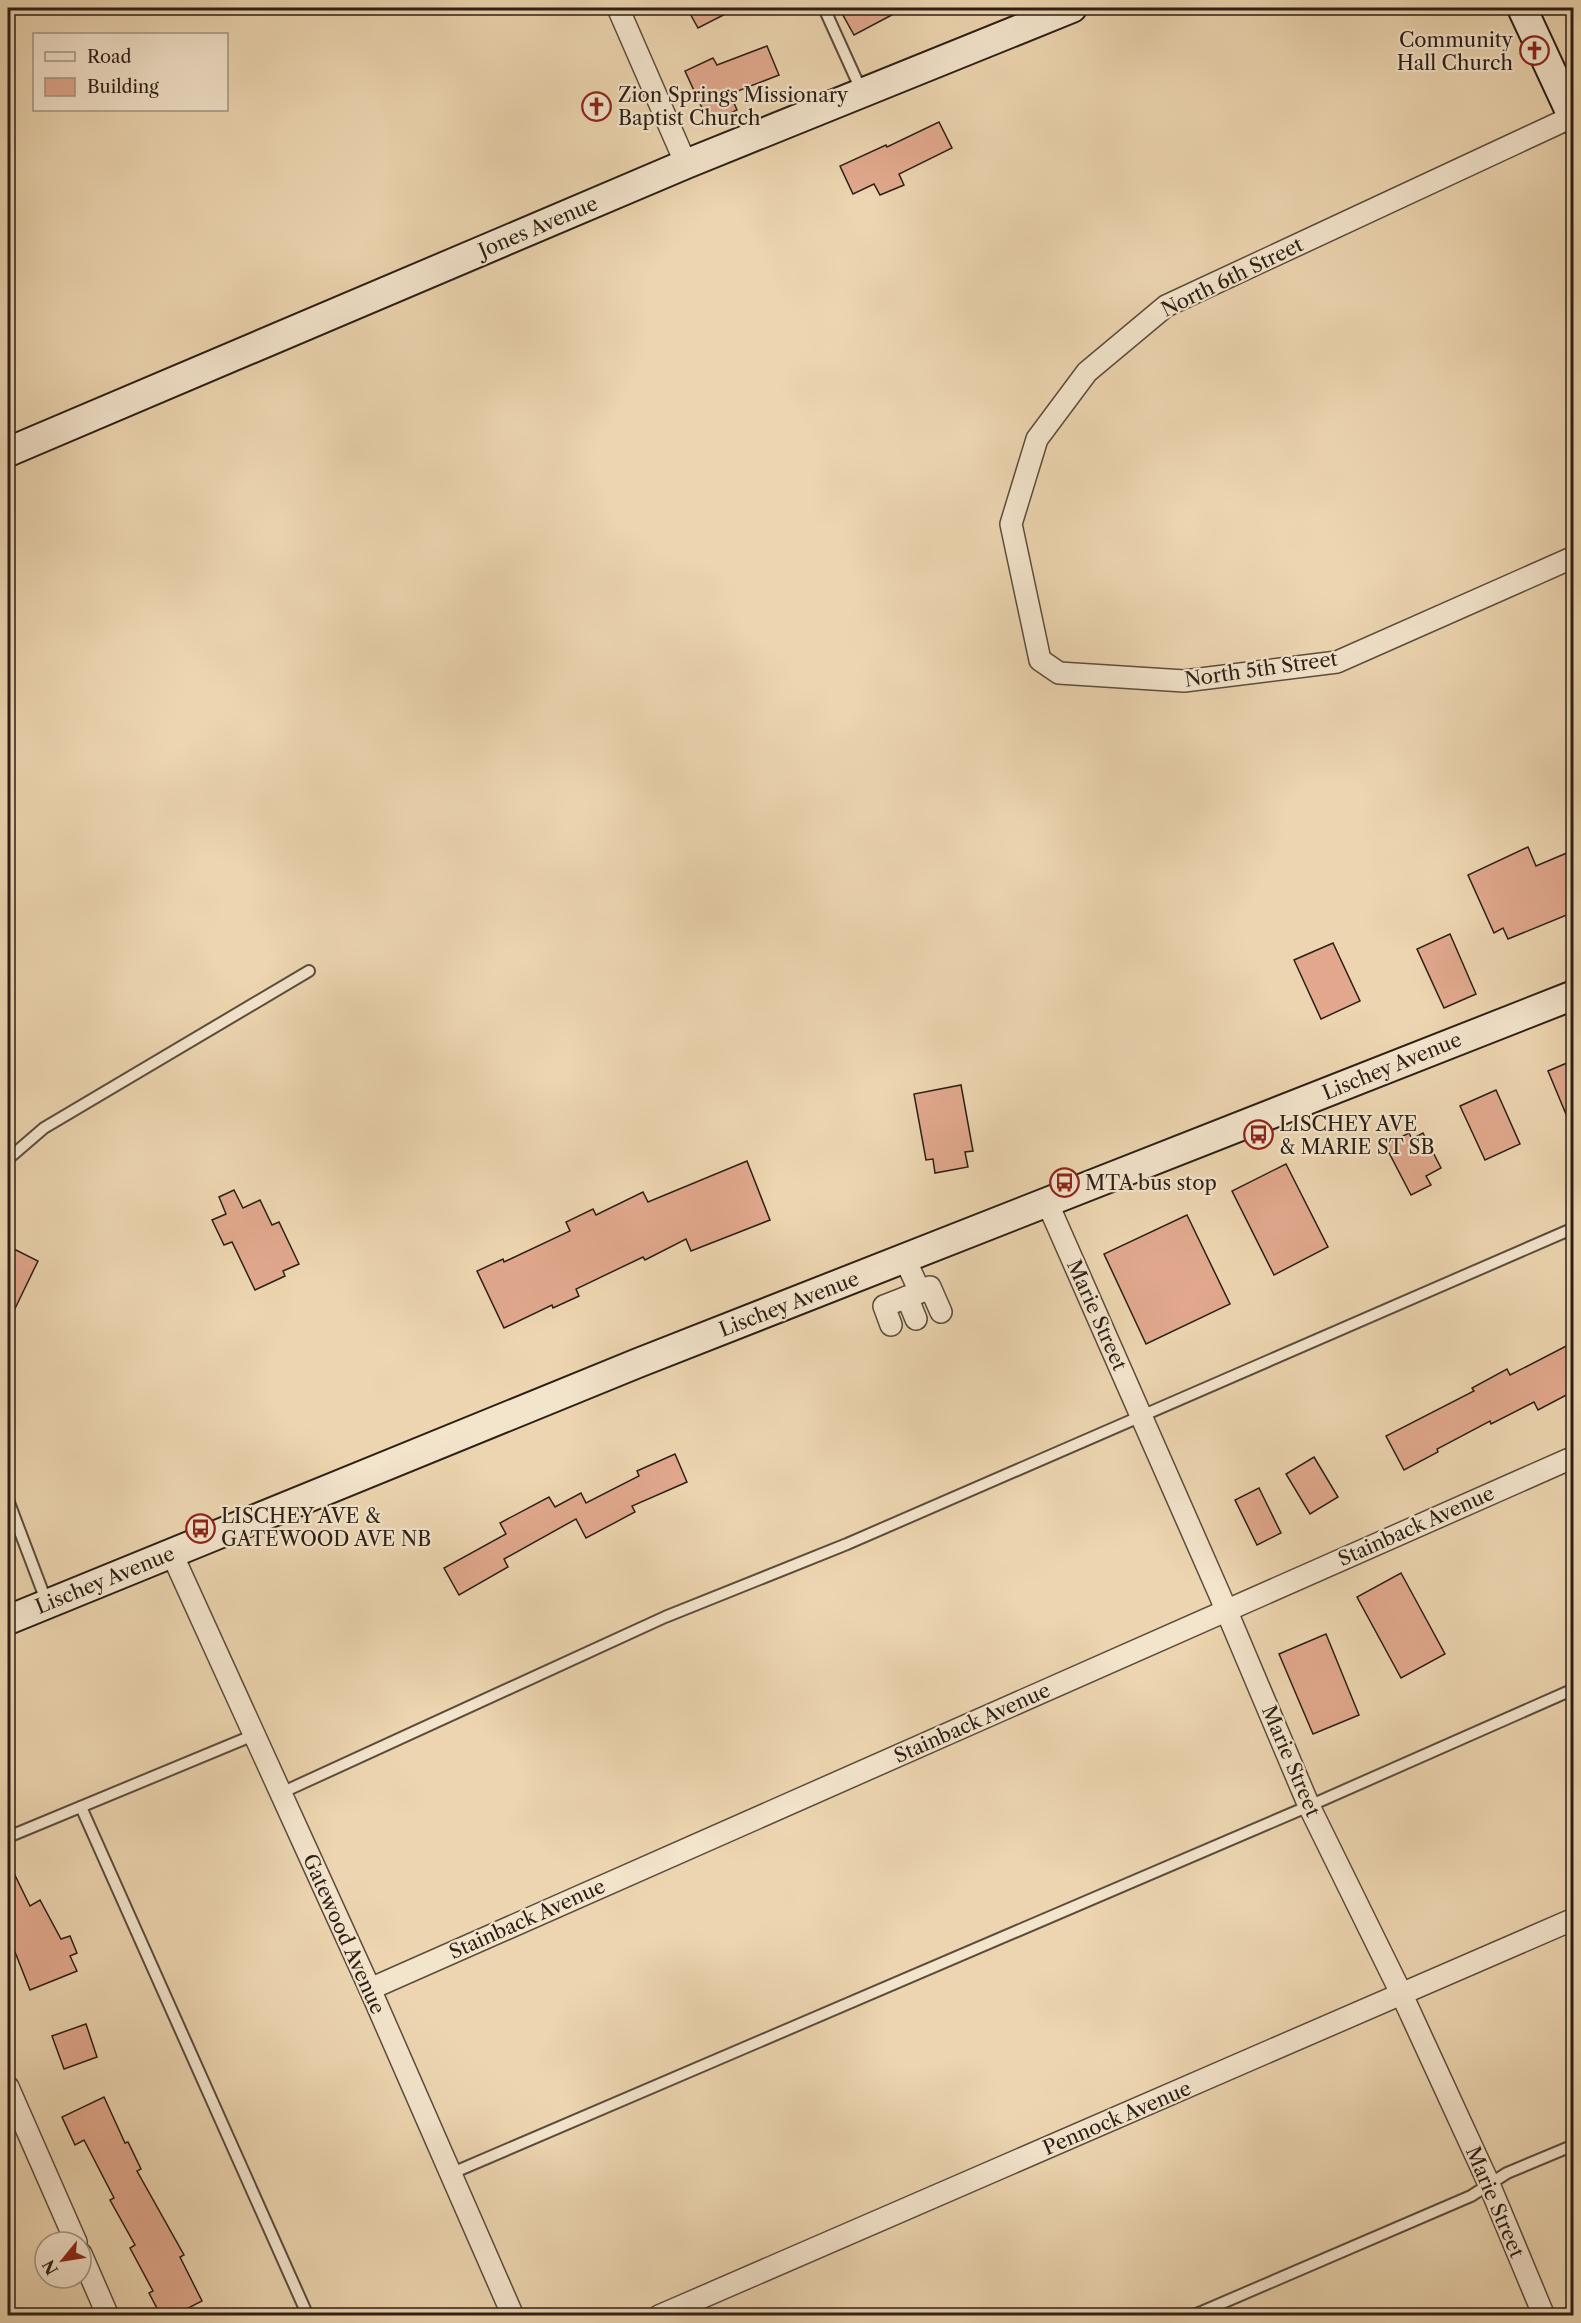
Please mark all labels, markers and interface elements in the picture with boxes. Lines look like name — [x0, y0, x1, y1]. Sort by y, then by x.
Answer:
place label: Community Hall Church — [1397, 28, 1514, 75]
legend — [33, 33, 228, 111]
church icon: Community Hall Church — [1518, 35, 1550, 67]
text: Road — [87, 46, 132, 68]
text: Building — [87, 76, 159, 98]
place label: Zion Springs Missionary Baptist Church — [618, 83, 849, 130]
church icon: Zion Springs Missionary Baptist Church — [581, 90, 613, 122]
street label: Jones Avenue — [472, 191, 601, 264]
street label: North 6th Street — [1157, 232, 1307, 322]
street label: North 5th Street — [1183, 646, 1339, 692]
street label: Lischey Avenue — [1319, 1027, 1465, 1105]
place label: LISCHEY AVE & MARIE ST SB — [1279, 1112, 1434, 1159]
bus stop icon: LISCHEY AVE & MARIE ST SB — [1242, 1119, 1274, 1151]
bus stop icon: MTA bus stop — [1048, 1167, 1080, 1199]
place label: MTA bus stop — [1085, 1171, 1217, 1195]
street label: Marie Street — [1062, 1256, 1132, 1374]
street label: Lischey Avenue — [716, 1266, 862, 1342]
street label: Stainback Avenue — [1334, 1481, 1498, 1571]
place label: LISCHEY AVE & GATEWOOD AVE NB — [221, 1504, 431, 1551]
bus stop icon: LISCHEY AVE & GATEWOOD AVE NB — [184, 1512, 216, 1544]
street label: Lischey Avenue — [32, 1541, 178, 1619]
street label: Stainback Avenue — [890, 1678, 1054, 1768]
street label: Marie Street — [1257, 1702, 1325, 1820]
street label: Gatewood Avenue — [298, 1850, 390, 2018]
street label: Stainback Avenue — [445, 1874, 609, 1964]
street label: Pennock Avenue — [1039, 2076, 1195, 2160]
street label: Marie Street — [1461, 2143, 1529, 2261]
north arrow — [33, 2230, 93, 2290]
text: N — [38, 2256, 62, 2279]

